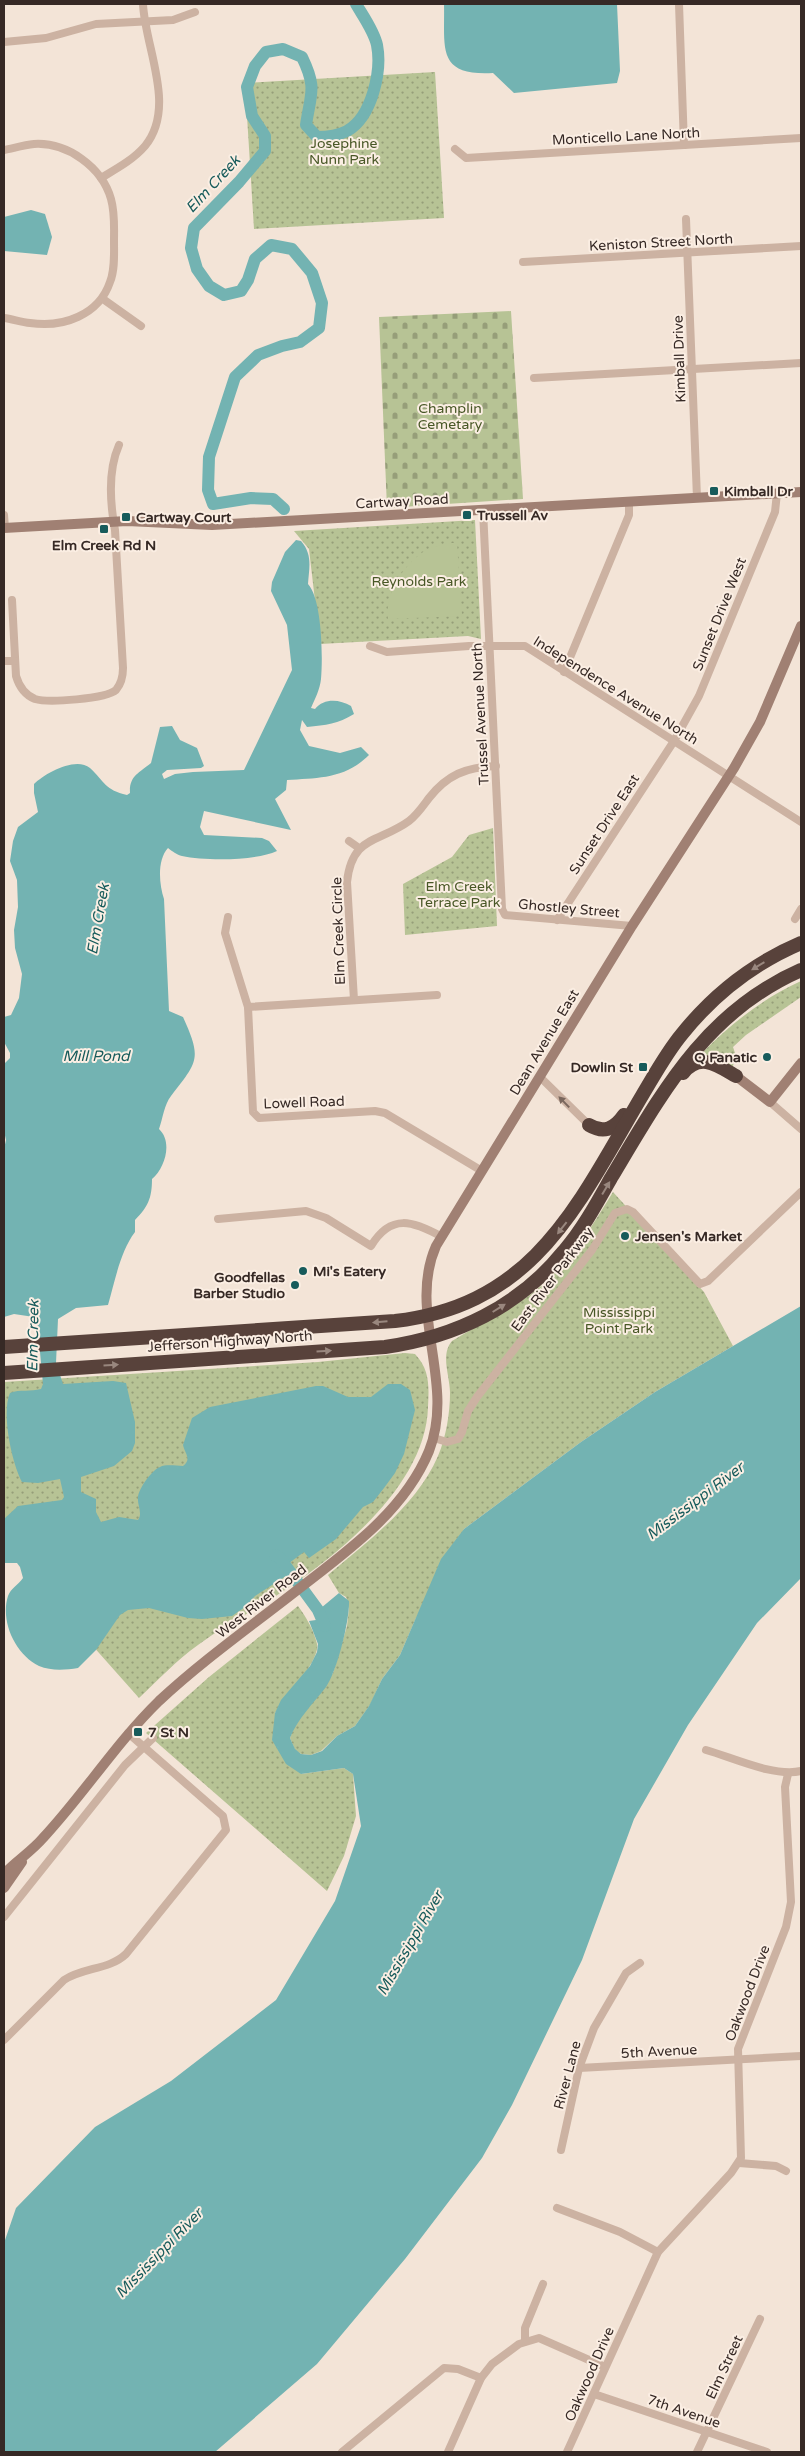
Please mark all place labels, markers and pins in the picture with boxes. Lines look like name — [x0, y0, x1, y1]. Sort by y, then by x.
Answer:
place label: Kimball Dr — [724, 483, 793, 500]
marker: Kimball Dr — [708, 485, 720, 497]
place label: Trussell Av — [476, 507, 548, 524]
place label: Cartway Court — [136, 509, 232, 526]
marker: Trussell Av — [461, 509, 473, 521]
marker: Cartway Court — [120, 511, 132, 523]
marker: Elm Creek Rd N — [98, 523, 110, 535]
place label: Elm Creek Rd N — [52, 537, 156, 554]
place label: Q Fanatic — [694, 1049, 758, 1066]
marker: Q Fanatic — [761, 1051, 773, 1063]
place label: Dowlin St — [570, 1059, 634, 1076]
marker: Dowlin St — [637, 1061, 649, 1073]
place label: Jensen's Market — [634, 1228, 743, 1245]
marker: Jensen's Market — [619, 1230, 631, 1242]
place label: Mi's Eatery — [313, 1263, 386, 1280]
marker: Mi's Eatery — [297, 1265, 309, 1277]
place label: Goodfellas Barber Studio — [193, 1269, 285, 1302]
marker: Goodfellas Barber Studio — [289, 1279, 301, 1291]
place label: 7 St N — [148, 1724, 189, 1741]
marker: 7 St N — [132, 1726, 144, 1738]

